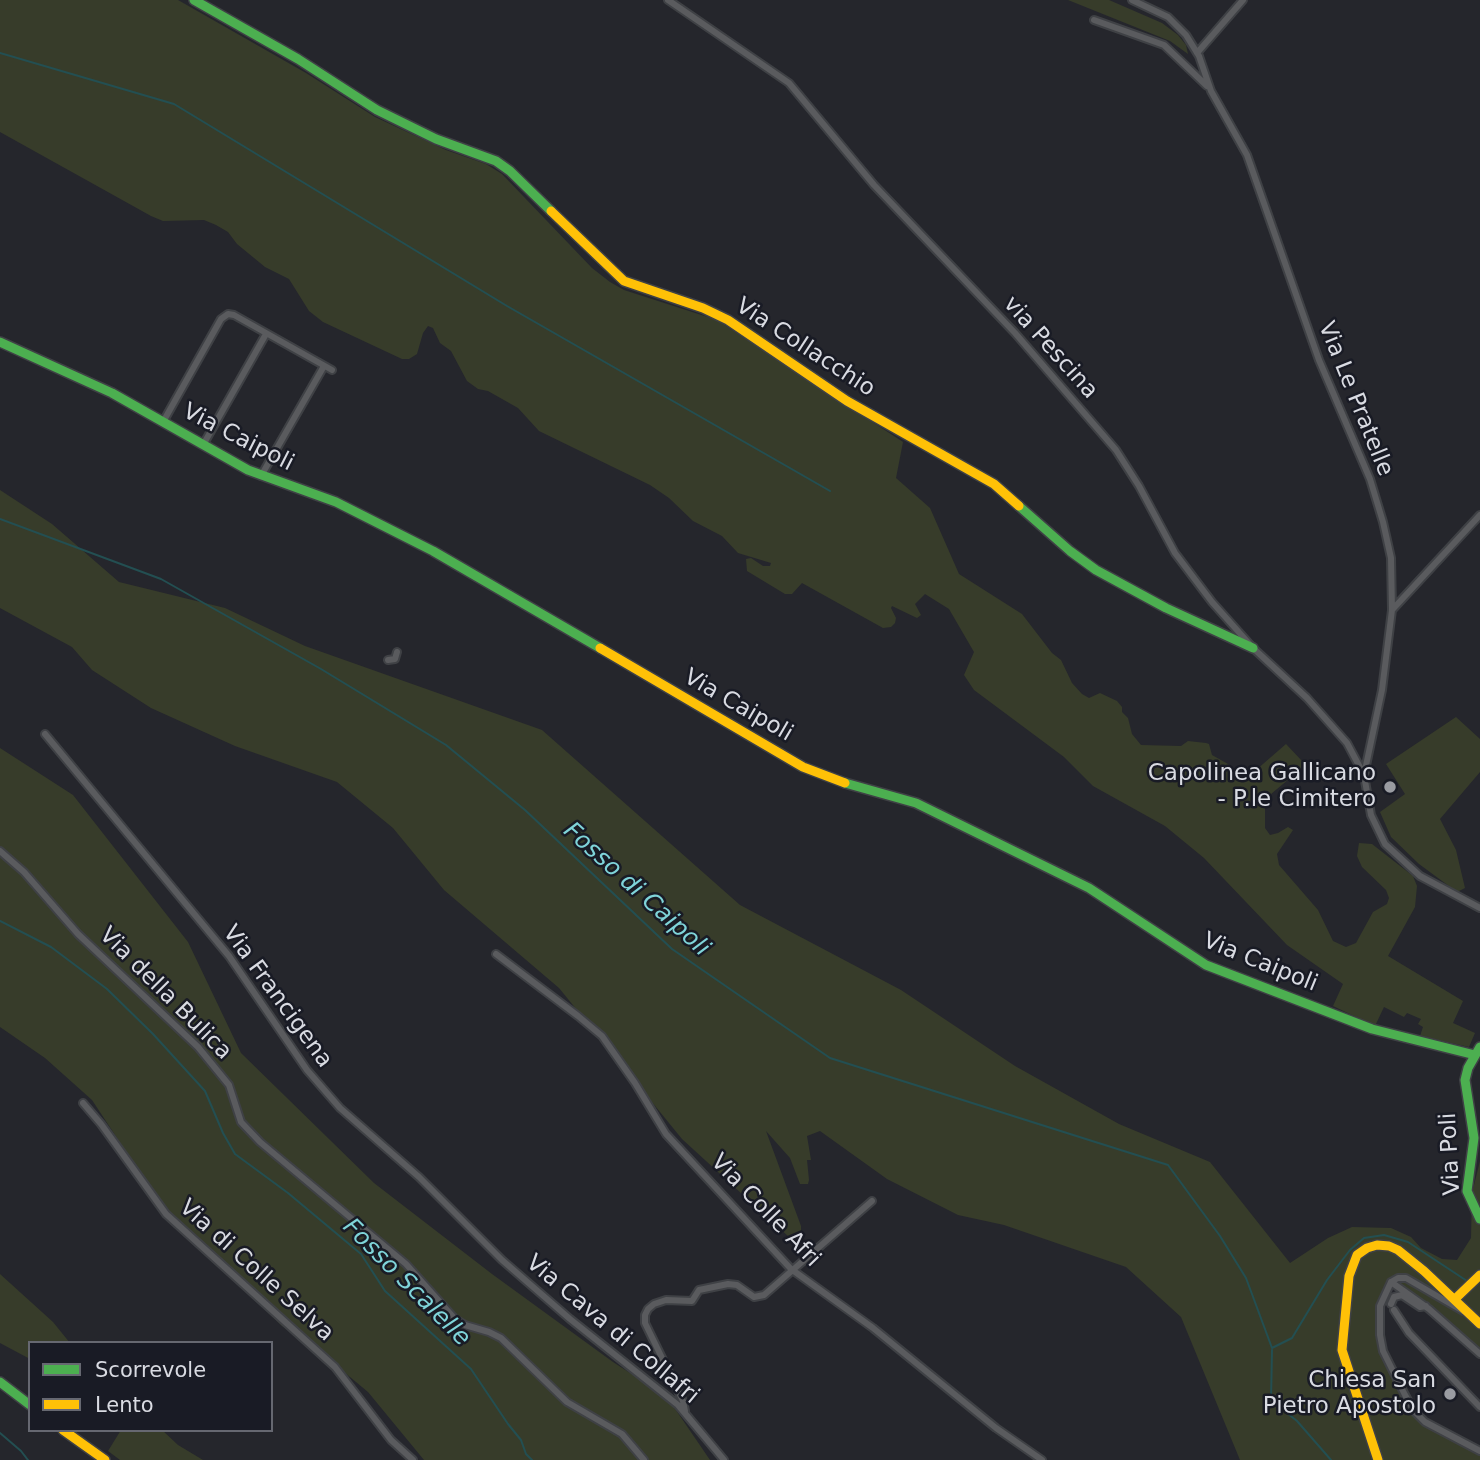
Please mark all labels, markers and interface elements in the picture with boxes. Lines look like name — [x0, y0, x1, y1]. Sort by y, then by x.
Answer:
street label: via Pescina — [997, 291, 1103, 405]
street label: Via Collacchio — [730, 293, 880, 403]
street label: Via Le Pratelle — [1311, 318, 1399, 480]
street label: Via Caipoli — [178, 398, 298, 478]
street label: Via Caipoli — [679, 664, 797, 748]
place label: Capolinea Gallicano - P.le Cimitero — [1148, 760, 1376, 814]
marker: Capolinea Gallicano - P.le Cimitero — [1382, 779, 1398, 795]
water label: Fosso di Caipoli — [557, 817, 715, 963]
street label: Via Francigena — [216, 920, 338, 1074]
street label: Via della Bulica — [93, 922, 237, 1066]
street label: Via Caipoli — [1199, 928, 1321, 998]
street label: Via Poli — [1435, 1112, 1467, 1196]
street label: Via Colle Afri — [704, 1149, 826, 1273]
street label: Via di Colle Selva — [173, 1194, 339, 1348]
water label: Fosso Scalelle — [336, 1213, 476, 1353]
street label: Via Cava di Collafri — [520, 1250, 704, 1410]
legend — [28, 1341, 273, 1432]
text: Scorrevole — [95, 1358, 206, 1382]
place label: Chiesa San Pietro Apostolo — [1263, 1367, 1436, 1421]
marker: Chiesa San Pietro Apostolo — [1442, 1386, 1458, 1402]
text: Lento — [95, 1393, 154, 1417]

